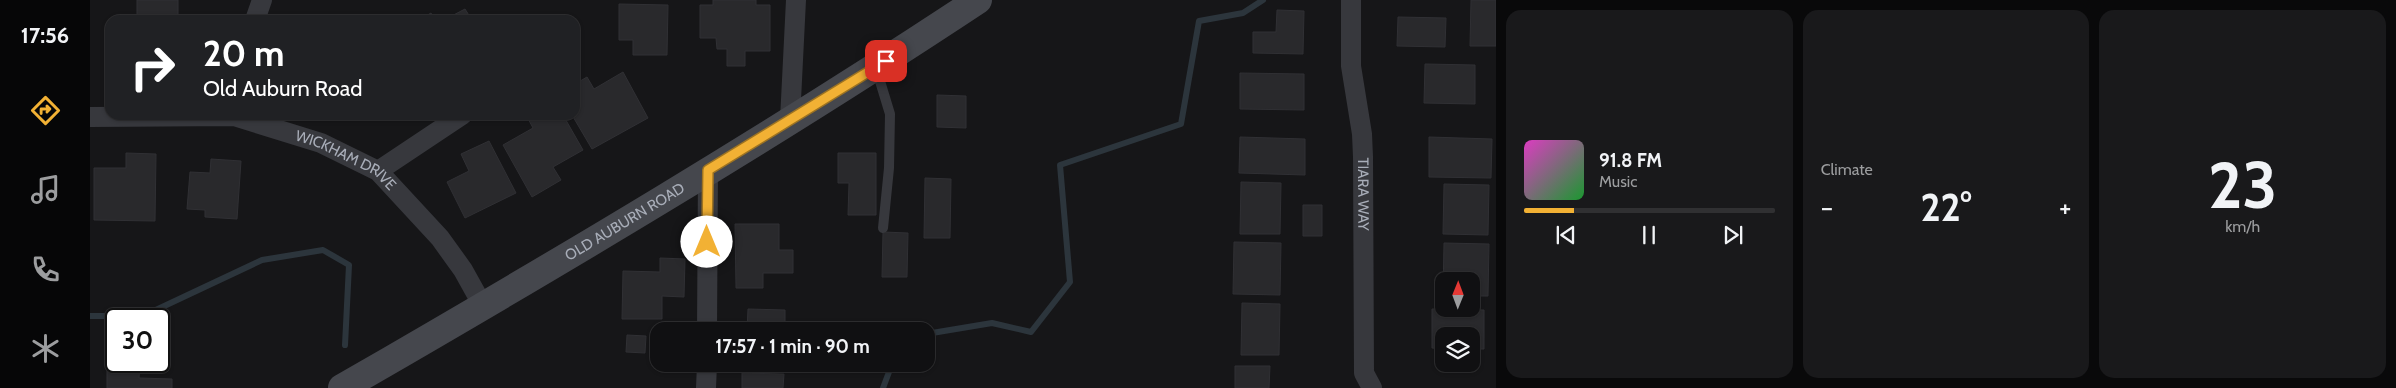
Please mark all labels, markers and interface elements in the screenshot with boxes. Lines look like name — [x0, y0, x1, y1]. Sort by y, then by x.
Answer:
text: 17:56 — [21, 22, 69, 49]
text: 20 m — [203, 32, 285, 75]
icon: right — [120, 35, 185, 100]
pin — [865, 40, 907, 82]
icon: arrive — [872, 47, 900, 75]
text: Old Auburn Road — [203, 75, 363, 102]
icon: directions — [28, 93, 63, 128]
street label: WICKHAM DRIVE — [293, 127, 400, 194]
text: 23 — [2208, 145, 2277, 224]
text: 91.8 FM — [1599, 149, 1662, 172]
street label: TIARA WAY — [1354, 157, 1372, 231]
text: Climate — [1821, 160, 1873, 179]
icon: music — [28, 172, 63, 207]
text: Music — [1599, 172, 1637, 191]
street label: OLD AUBURN ROAD — [562, 179, 688, 265]
text: 22° — [1920, 184, 1972, 231]
text: − — [1821, 190, 1833, 224]
text: + — [2059, 190, 2071, 224]
position arrow — [680, 215, 732, 267]
text: km/h — [2225, 217, 2260, 236]
icon: previous — [1552, 221, 1580, 249]
icon: pause — [1635, 221, 1663, 249]
icon: next — [1719, 221, 1747, 249]
icon: phone — [28, 252, 63, 287]
north arrow — [1435, 272, 1480, 318]
map controls — [1435, 272, 1480, 372]
speed limit sign: 30 — [105, 308, 170, 373]
button: layers — [1435, 327, 1480, 372]
icon: climate — [28, 331, 63, 366]
text: 17:57 · 1 min · 90 m — [715, 335, 870, 358]

